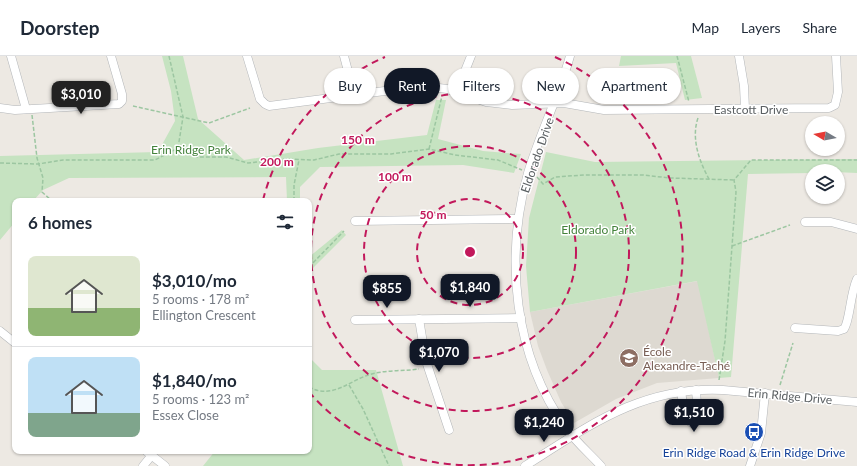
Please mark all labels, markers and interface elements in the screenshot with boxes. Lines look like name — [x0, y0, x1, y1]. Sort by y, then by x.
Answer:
text: Doorstep — [20, 16, 100, 39]
text: Map — [691, 19, 719, 36]
text: Layers — [741, 19, 781, 36]
text: Share — [803, 19, 837, 36]
chip: Buy — [324, 68, 376, 104]
chip: Rent — [384, 68, 440, 104]
chip: Filters — [448, 68, 514, 104]
chip: New — [522, 68, 579, 104]
chip: Apartment — [587, 68, 681, 104]
pin: $3,010 — [48, 81, 114, 115]
text: $3,010 — [61, 86, 101, 102]
street label: Eastcott Drive — [714, 102, 788, 117]
street label: Eldorado Drive — [517, 115, 557, 195]
north arrow — [805, 116, 845, 156]
map controls — [805, 116, 845, 204]
text: 150 m — [341, 132, 375, 147]
park label: Erin Ridge Park — [151, 142, 232, 157]
text: 200 m — [260, 154, 294, 169]
button: layers — [805, 164, 845, 204]
text: 100 m — [378, 169, 412, 184]
text: 50 m — [420, 207, 446, 222]
icon: filters — [274, 211, 296, 233]
text: 6 homes — [28, 212, 92, 233]
park label: Eldorado Park — [561, 222, 636, 237]
centre of rings — [463, 245, 477, 259]
text: $3,010/mo — [152, 270, 237, 291]
icon: home — [60, 272, 108, 320]
pin: $1,840 — [437, 274, 503, 308]
pin: $855 — [363, 275, 411, 309]
text: $1,840 — [450, 279, 490, 295]
text: $855 — [372, 280, 402, 296]
text: 5 rooms · 178 m² — [152, 291, 249, 307]
text: Ellington Crescent — [152, 307, 256, 323]
pin: $1,070 — [406, 339, 472, 373]
text: $1,070 — [419, 344, 459, 360]
place label: École Alexandre-Taché — [643, 344, 730, 373]
school or university icon: École Alexandre-Taché — [618, 347, 640, 369]
text: $1,840/mo — [152, 370, 237, 391]
icon: home — [60, 373, 108, 421]
street label: Erin Ridge Drive — [747, 385, 833, 407]
text: 5 rooms · 123 m² — [152, 391, 249, 407]
pin: $1,510 — [661, 399, 727, 433]
text: $1,510 — [674, 404, 714, 420]
text: Essex Close — [152, 407, 219, 423]
pin: $1,240 — [511, 409, 577, 443]
text: $1,240 — [524, 414, 564, 430]
bus stop icon: Erin Ridge Road & Erin Ridge Drive — [743, 421, 765, 443]
place label: Erin Ridge Road & Erin Ridge Drive — [663, 445, 845, 460]

